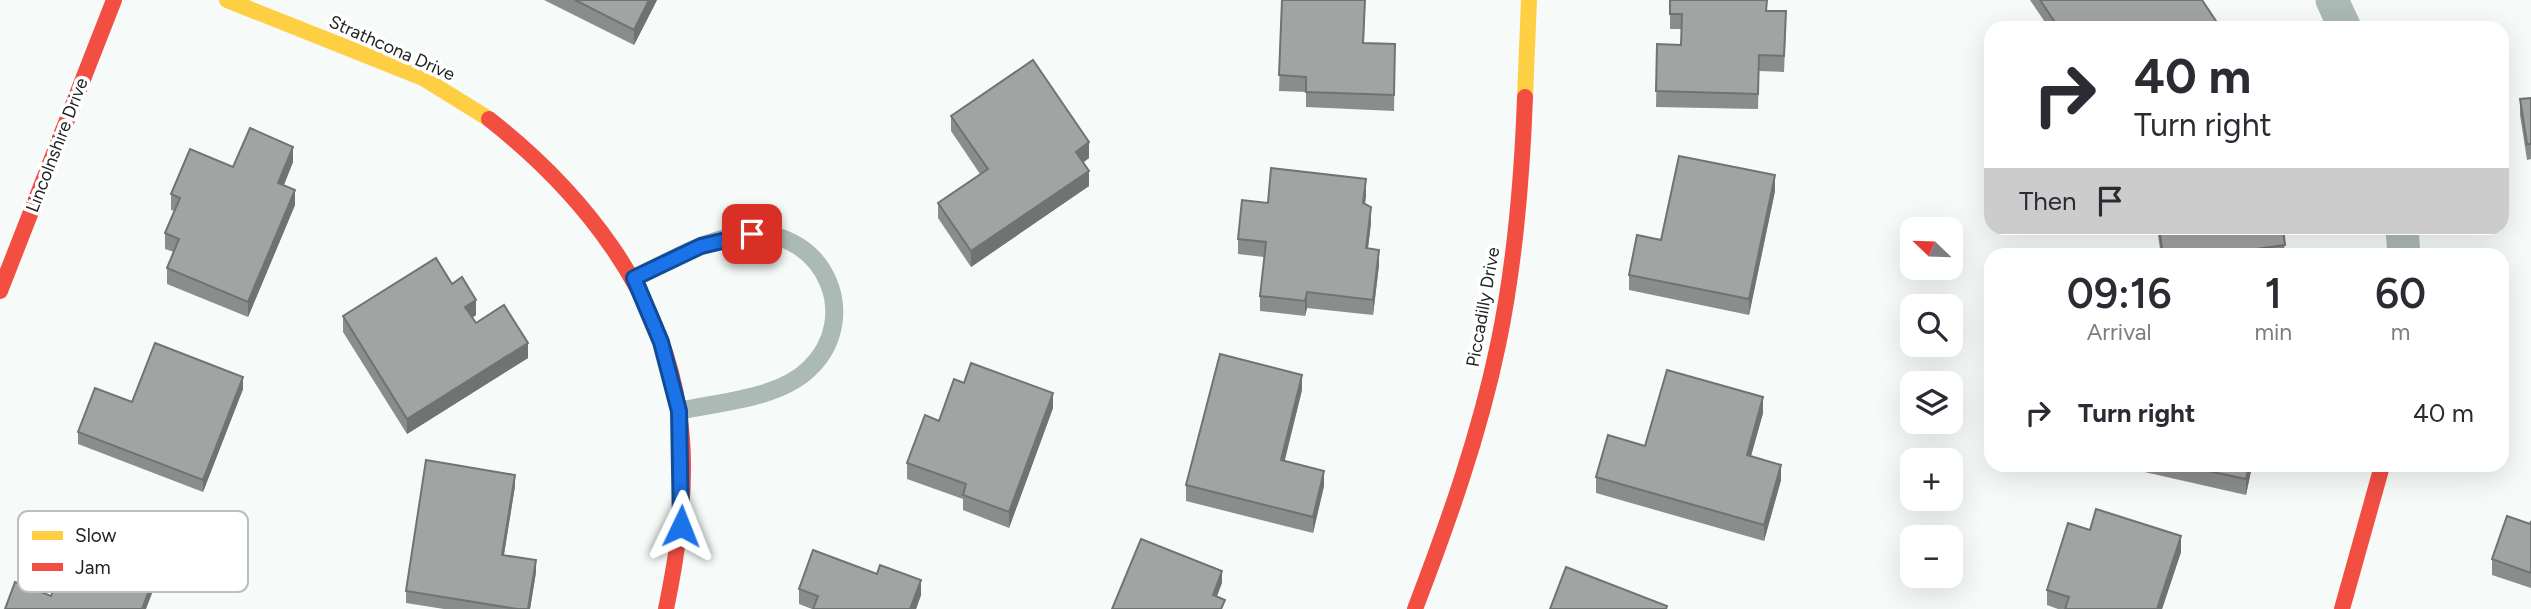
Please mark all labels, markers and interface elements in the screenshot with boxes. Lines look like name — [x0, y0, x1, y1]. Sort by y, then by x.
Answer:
street label: Strathcona Drive — [326, 10, 458, 86]
text: 40 m — [2134, 46, 2251, 105]
icon: right — [2019, 49, 2110, 140]
street label: Lincolnshire Drive — [21, 74, 93, 215]
text: Turn right — [2134, 106, 2272, 144]
icon: arrive — [2091, 182, 2129, 220]
text: Then — [2019, 185, 2077, 217]
pin — [722, 204, 782, 264]
icon: arrive — [733, 215, 771, 253]
north arrow — [1900, 217, 1964, 280]
map controls — [1900, 217, 1963, 588]
street label: Piccadilly Drive — [1462, 245, 1504, 369]
text: 09:16 — [2067, 268, 2172, 319]
text: 1 — [2264, 268, 2282, 319]
text: 60 — [2375, 268, 2426, 319]
button: search — [1900, 294, 1963, 357]
text: Arrival — [2087, 318, 2152, 346]
text: min — [2254, 318, 2292, 346]
text: m — [2391, 318, 2410, 346]
button: layers — [1900, 371, 1963, 434]
icon: right — [2019, 394, 2057, 432]
text: Turn right — [2078, 397, 2195, 429]
text: 40 m — [2413, 397, 2474, 429]
button: + — [1900, 448, 1963, 511]
position arrow — [644, 489, 718, 563]
legend — [18, 511, 248, 592]
text: Slow — [75, 524, 117, 547]
button: − — [1900, 525, 1963, 588]
text: Jam — [75, 556, 111, 579]

